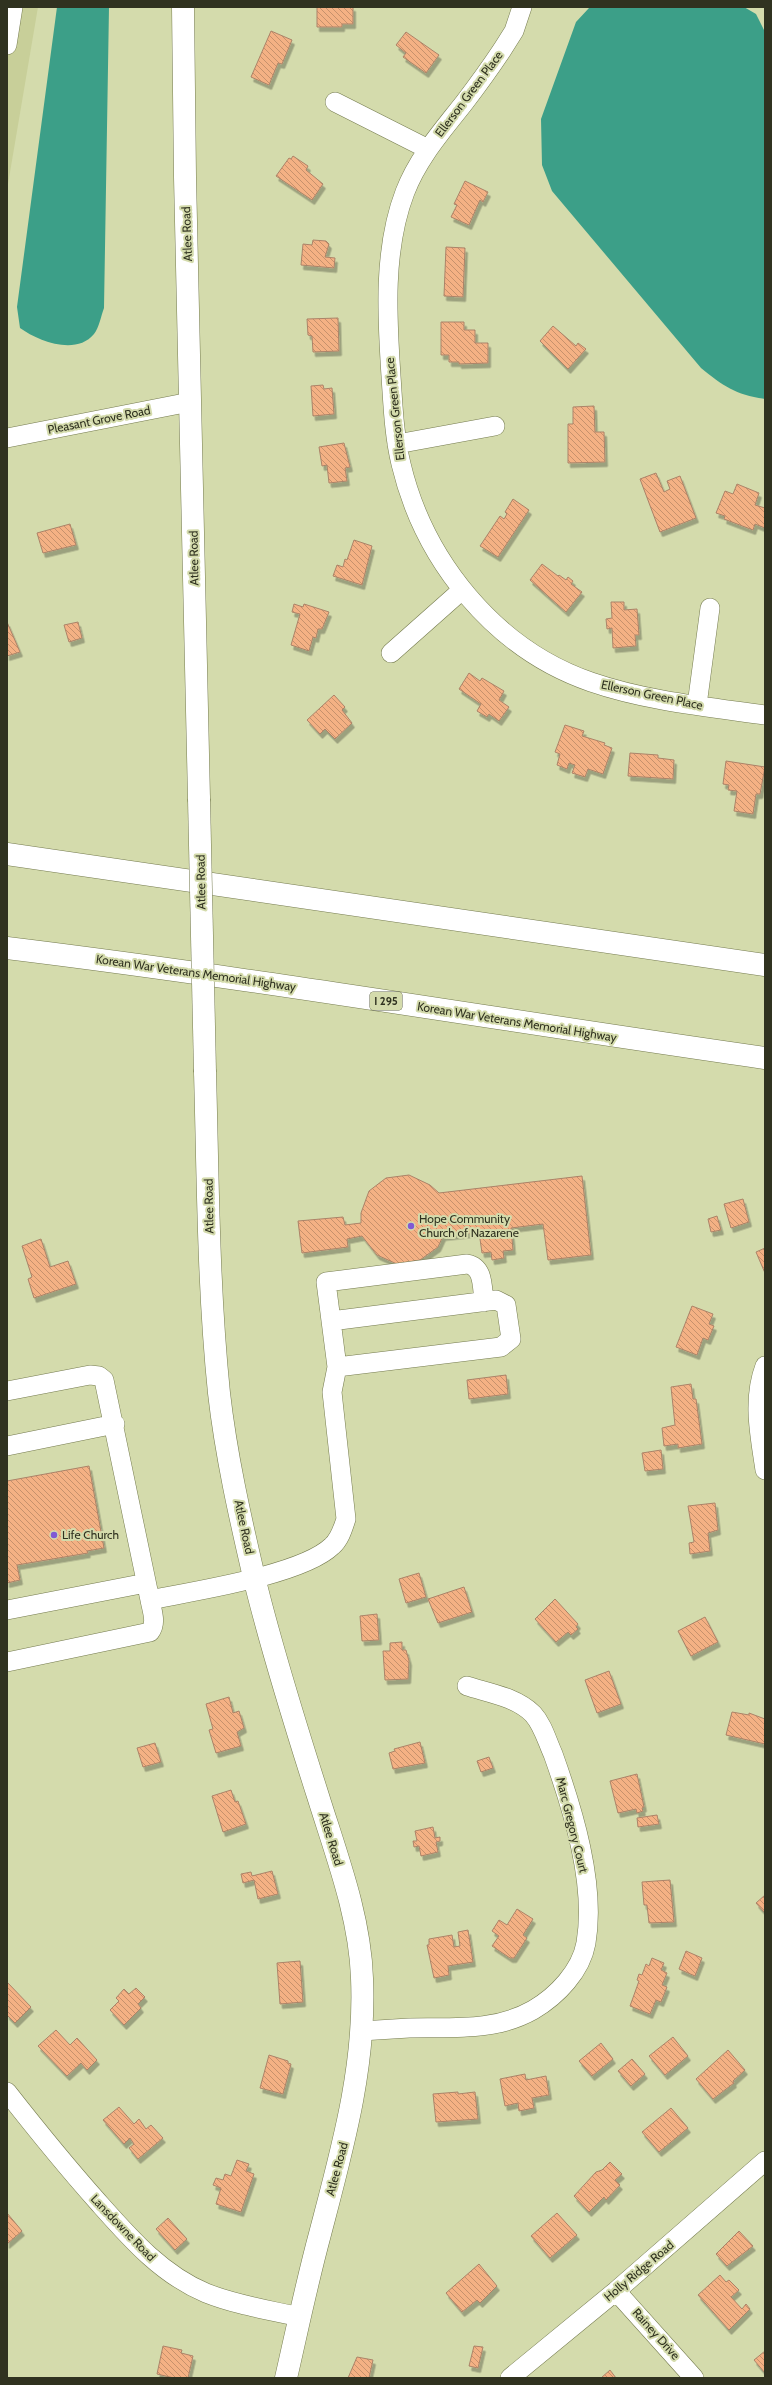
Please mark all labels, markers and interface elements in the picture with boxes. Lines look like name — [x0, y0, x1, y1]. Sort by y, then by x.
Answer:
street label: Ellerson Green Place — [431, 48, 506, 140]
street label: Atlee Road — [178, 206, 195, 262]
street label: Ellerson Green Place — [382, 357, 407, 461]
street label: Pleasant Grove Road — [46, 402, 152, 437]
street label: Atlee Road — [186, 530, 201, 586]
street label: Ellerson Green Place — [600, 676, 704, 713]
street label: Atlee Road — [193, 854, 208, 910]
street label: Korean War Veterans Memorial Highway — [95, 951, 297, 994]
road number: I 295 — [370, 992, 402, 1010]
street label: Korean War Veterans Memorial Highway — [416, 998, 618, 1045]
street label: Atlee Road — [201, 1178, 216, 1234]
place label: Hope Community Church of Nazarene — [419, 1211, 519, 1240]
marker: Hope Community Church of Nazarene — [406, 1221, 416, 1231]
street label: Atlee Road — [231, 1498, 258, 1555]
place label: Life Church — [62, 1527, 119, 1542]
marker: Life Church — [49, 1530, 59, 1540]
street label: Marc Gregory Court — [553, 1775, 592, 1874]
street label: Atlee Road — [316, 1810, 347, 1867]
street label: Atlee Road — [322, 2140, 351, 2197]
street label: Lansdowne Road — [88, 2191, 159, 2264]
street label: Holly Ridge Road — [601, 2237, 677, 2304]
street label: Rainey Drive — [629, 2305, 683, 2362]

